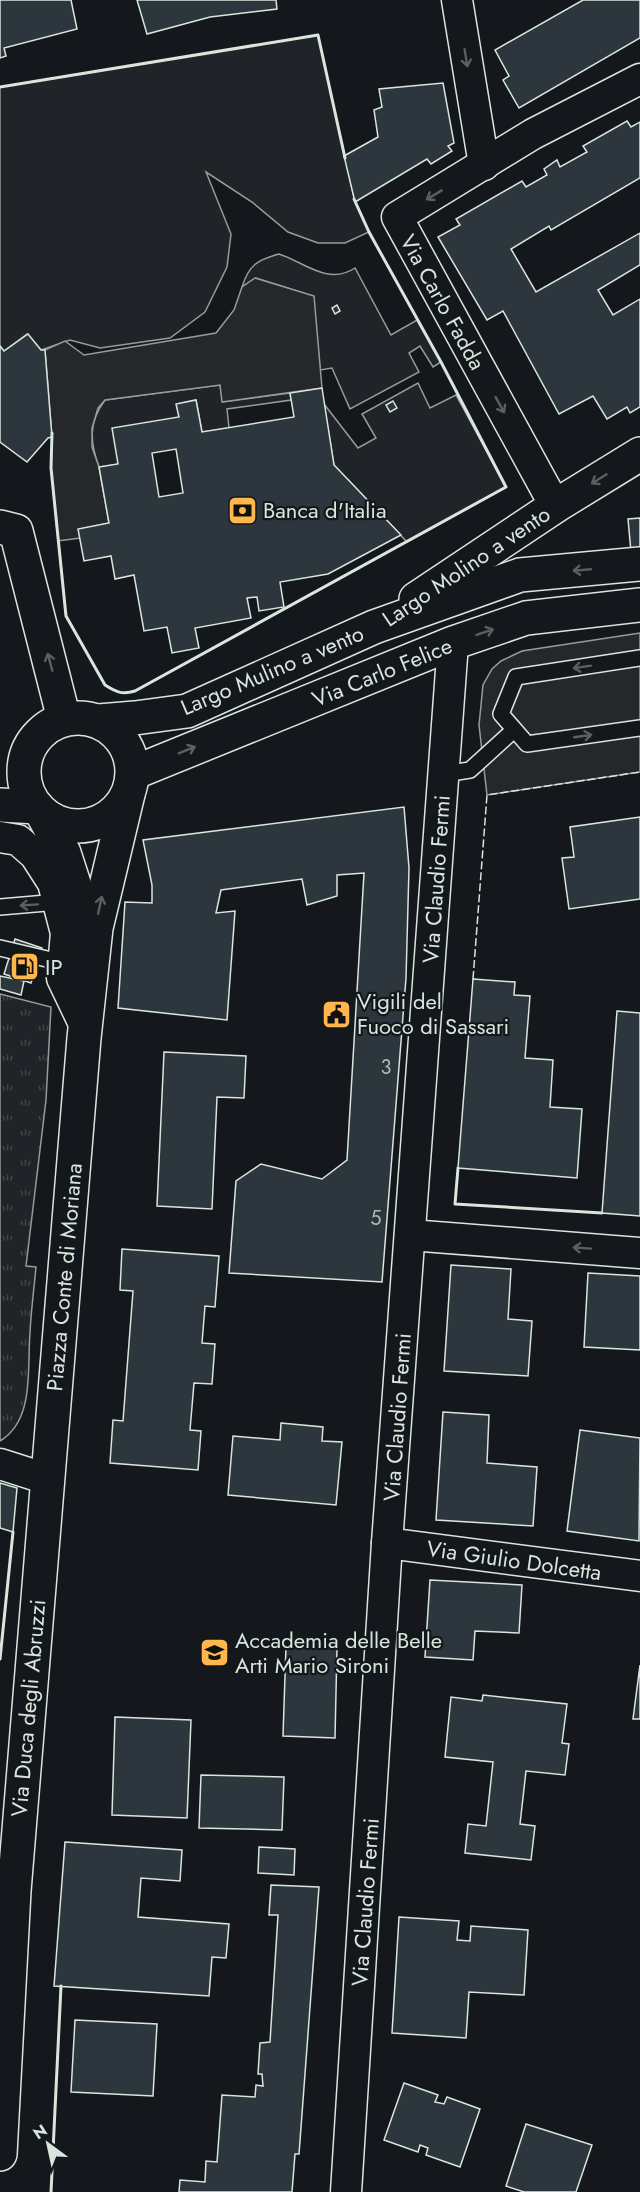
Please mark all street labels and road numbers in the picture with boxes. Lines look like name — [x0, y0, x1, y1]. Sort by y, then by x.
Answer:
street label: Via Carlo Fadda — [392, 228, 494, 376]
street label: Largo Molino a vento — [376, 498, 556, 634]
street label: Largo Mulino a vento — [176, 617, 368, 723]
street label: Via Carlo Felice — [307, 629, 457, 715]
street label: Via Claudio Fermi — [414, 794, 458, 964]
street label: Piazza Conte di Moriana — [38, 1162, 90, 1392]
street label: Via Claudio Fermi — [375, 1332, 419, 1502]
street label: Via Giulio Dolcetta — [425, 1532, 603, 1588]
street label: Via Duca degli Abruzzi — [3, 1598, 53, 1818]
street label: Via Claudio Fermi — [343, 1817, 387, 1987]

